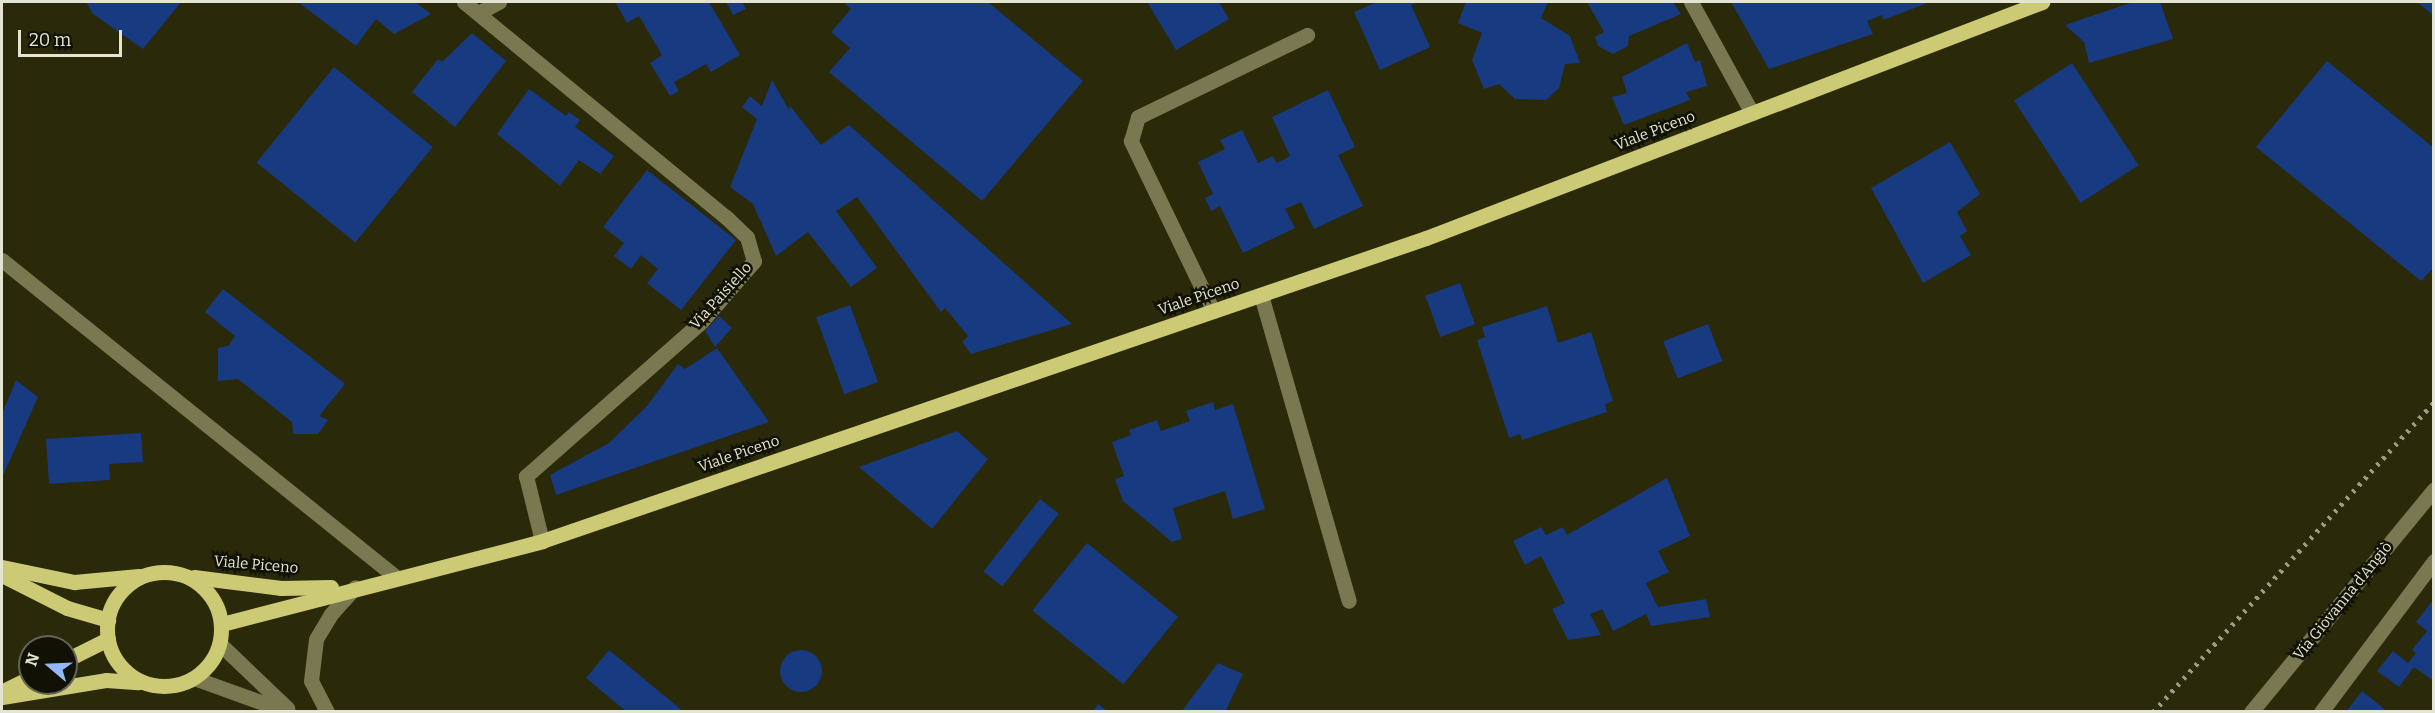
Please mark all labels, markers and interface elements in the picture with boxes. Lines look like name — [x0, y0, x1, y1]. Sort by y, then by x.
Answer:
scale bar — [21, 18, 124, 56]
text: 20 m — [29, 29, 71, 51]
street label: Viale Piceno — [1612, 107, 1698, 155]
street label: Via Paisiello — [686, 259, 756, 333]
street label: Viale Piceno — [1156, 275, 1242, 319]
street label: Viale Piceno — [696, 432, 782, 476]
street label: Via Giovanna d'Angiò — [2290, 538, 2396, 664]
street label: Viale Piceno — [213, 552, 299, 578]
north arrow — [18, 635, 78, 695]
text: N — [21, 651, 43, 669]

